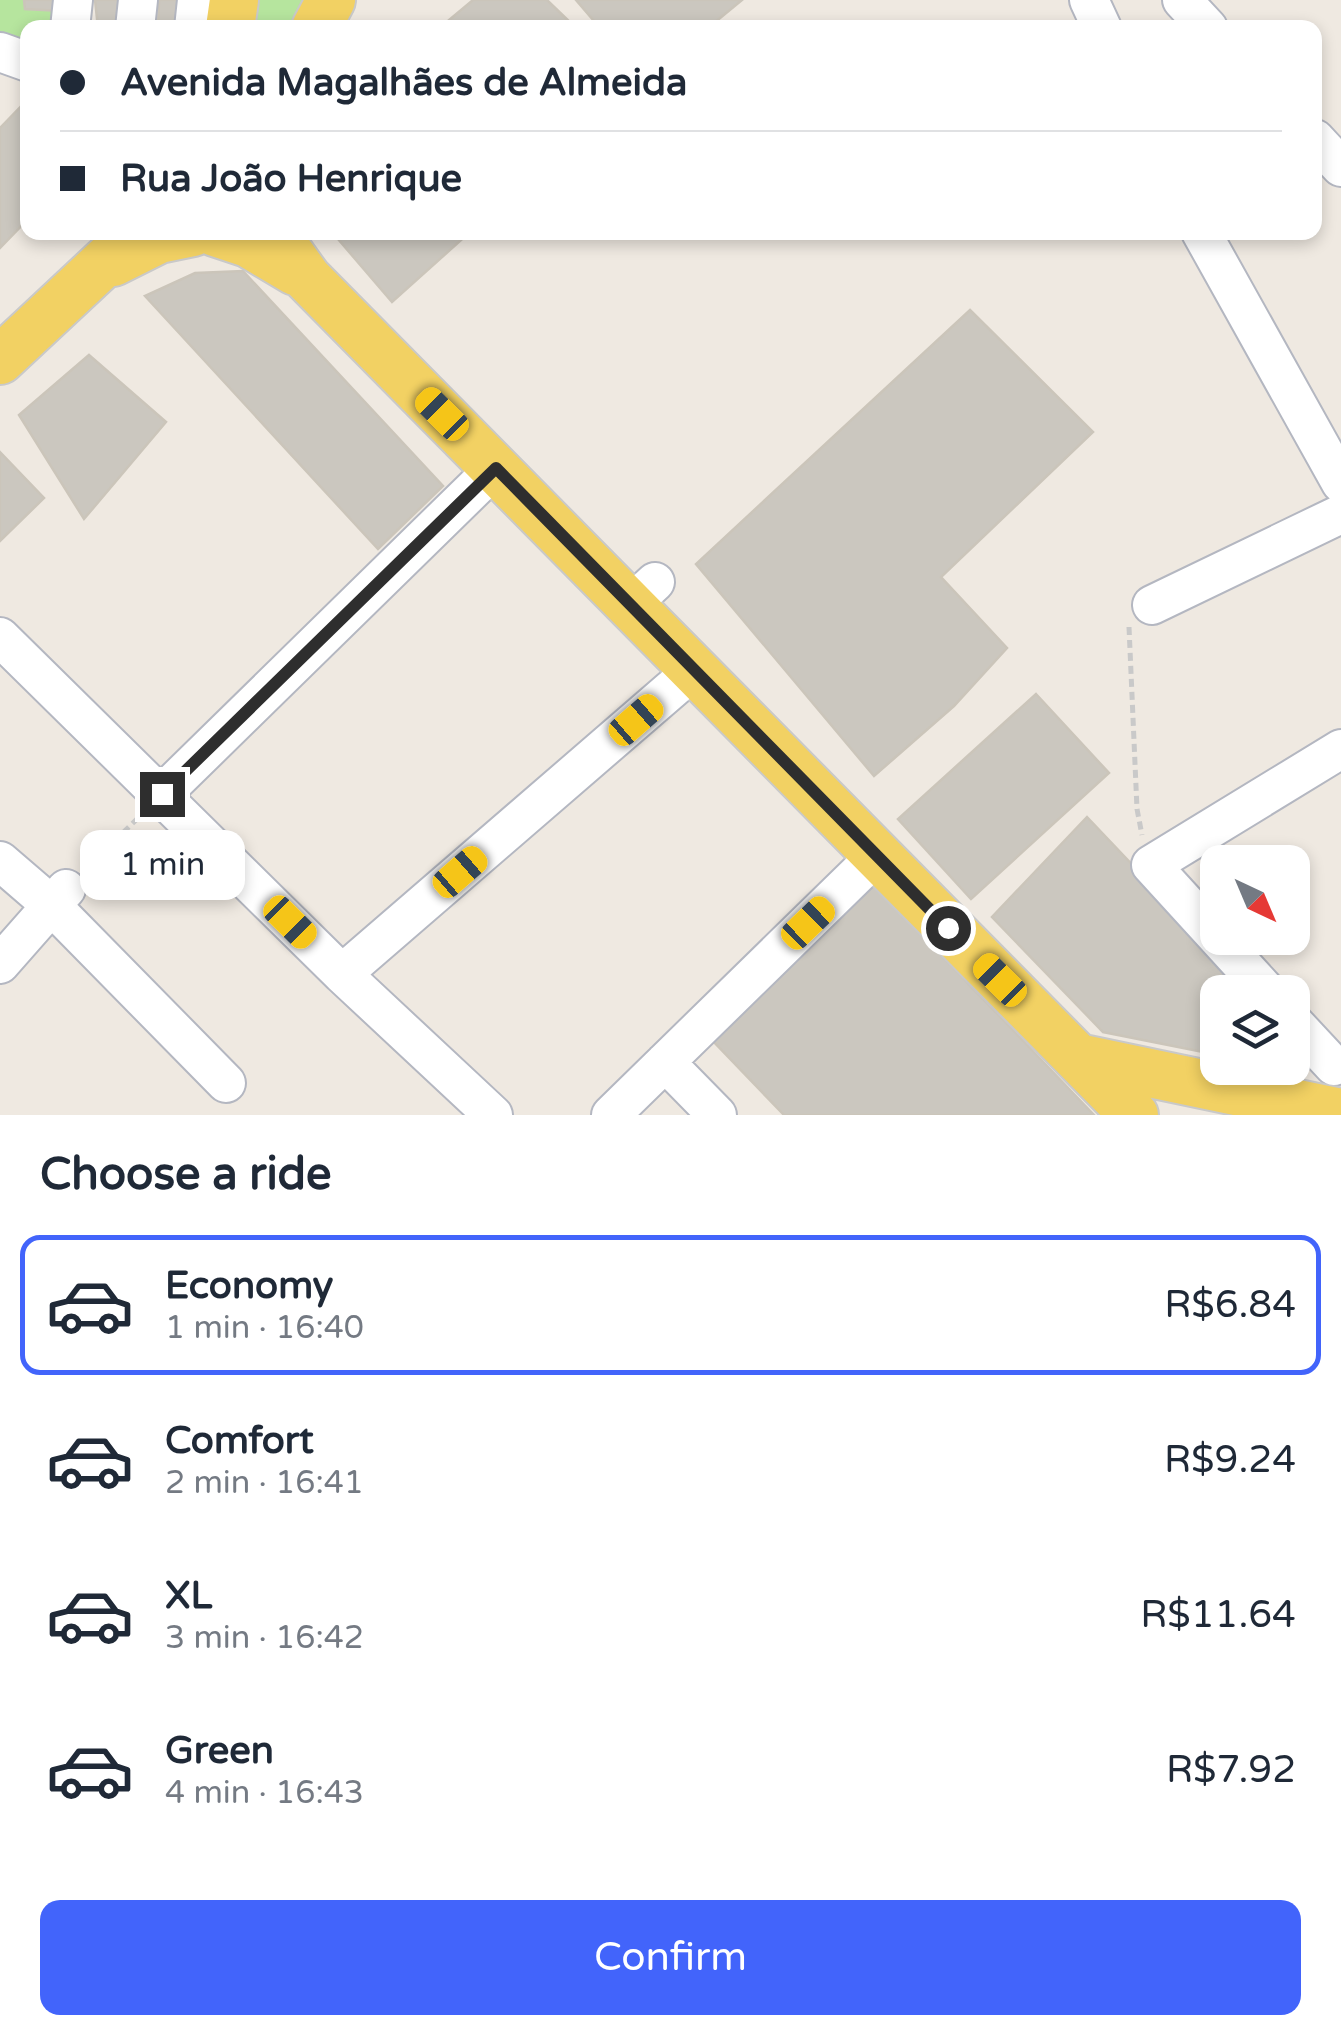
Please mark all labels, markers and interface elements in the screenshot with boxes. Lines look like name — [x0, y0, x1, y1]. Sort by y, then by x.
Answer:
text: Avenida Magalhães de Almeida — [120, 60, 687, 106]
text: Rua João Henrique — [120, 156, 462, 202]
car — [410, 382, 474, 446]
car — [604, 689, 668, 751]
route end — [140, 772, 185, 817]
callout: 1 min — [80, 829, 244, 899]
car — [428, 841, 492, 903]
north arrow — [1200, 845, 1310, 955]
map controls — [1200, 845, 1310, 1085]
text: 1 min — [120, 846, 205, 884]
car — [258, 890, 322, 954]
car — [776, 891, 840, 955]
route start — [926, 906, 971, 951]
car — [968, 948, 1032, 1012]
button: layers — [1200, 975, 1310, 1085]
text: Choose a ride — [40, 1148, 331, 1202]
icon: car — [45, 1260, 135, 1350]
text: Economy — [165, 1263, 333, 1309]
text: R$6.84 — [1164, 1282, 1296, 1328]
text: 1 min · 16:40 — [165, 1309, 364, 1347]
icon: car — [45, 1415, 135, 1505]
text: Comfort — [165, 1418, 314, 1464]
text: R$9.24 — [1164, 1437, 1296, 1483]
text: 2 min · 16:41 — [165, 1464, 364, 1502]
icon: car — [45, 1570, 135, 1660]
text: XL — [165, 1573, 212, 1619]
text: R$11.64 — [1140, 1592, 1296, 1638]
text: 3 min · 16:42 — [165, 1619, 364, 1657]
icon: car — [45, 1725, 135, 1815]
text: Green — [165, 1728, 274, 1774]
text: R$7.92 — [1166, 1747, 1296, 1793]
text: 4 min · 16:43 — [165, 1774, 364, 1812]
button: Confirm — [40, 1900, 1301, 2015]

